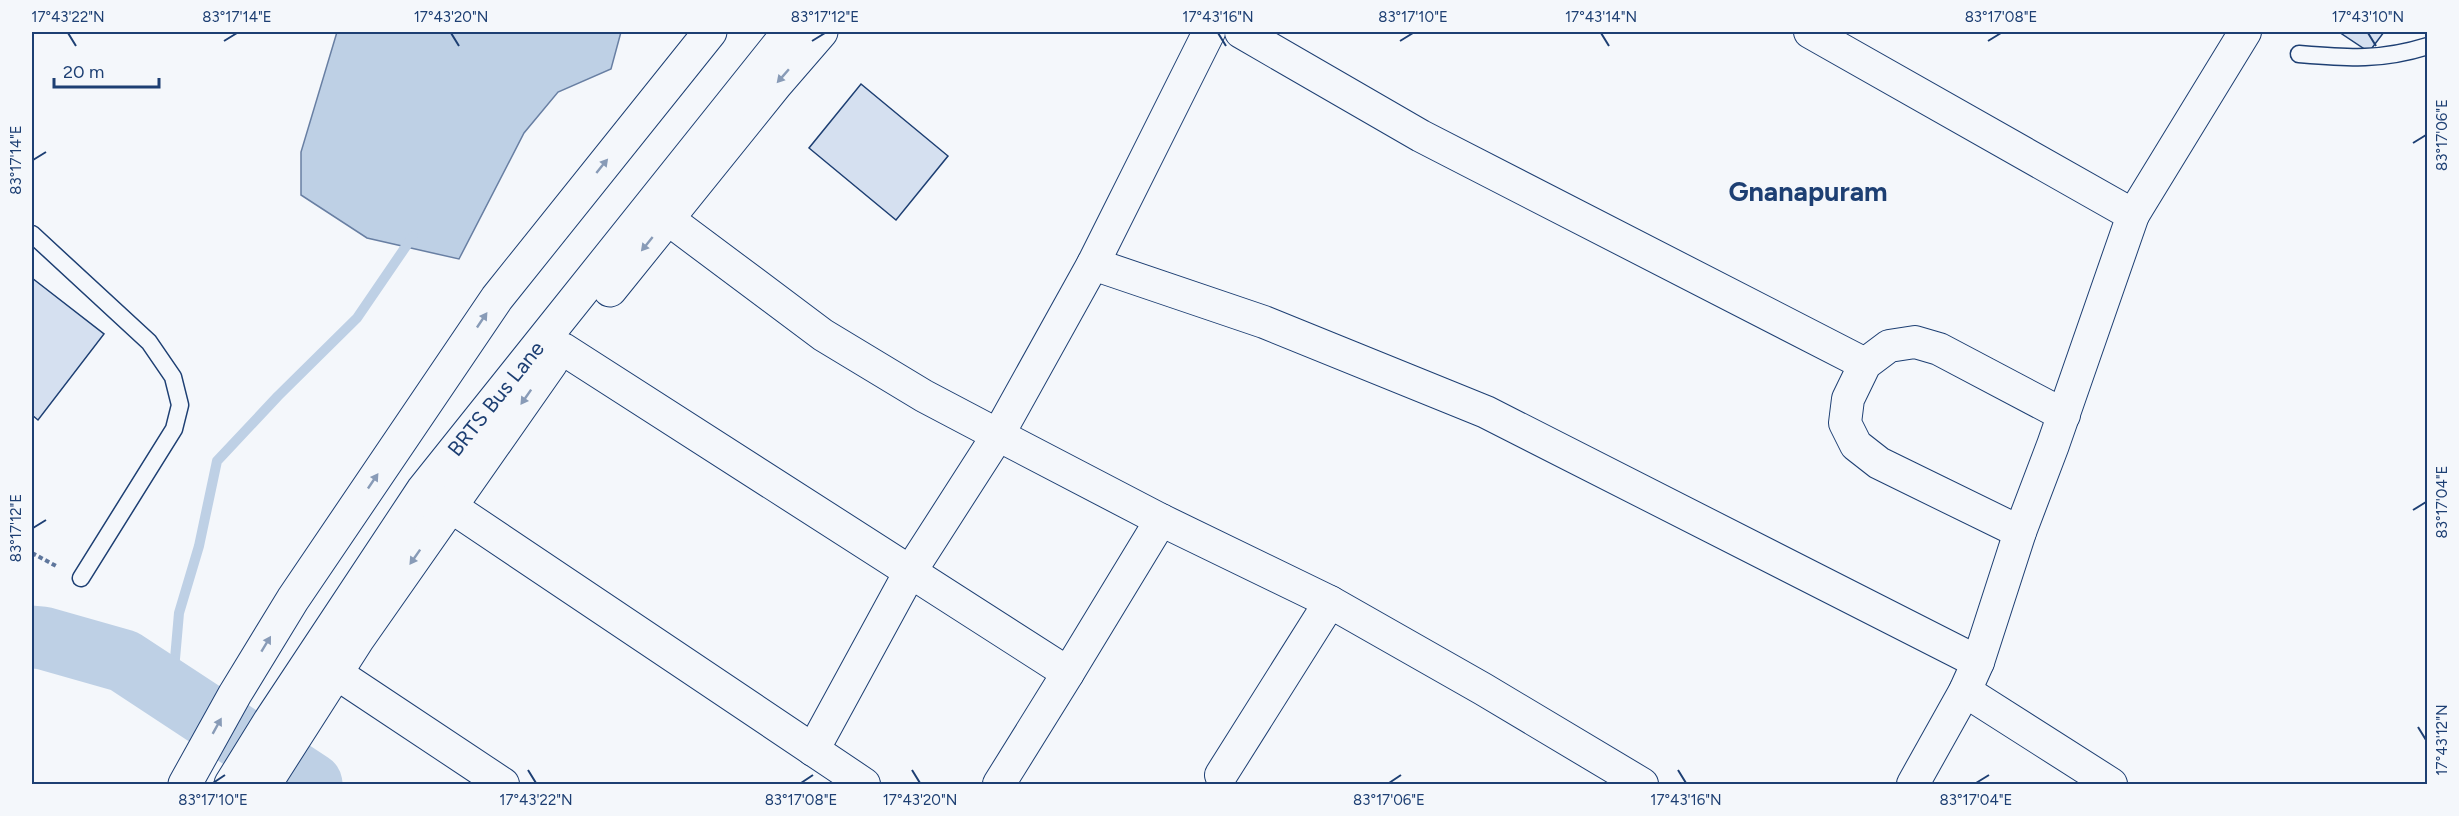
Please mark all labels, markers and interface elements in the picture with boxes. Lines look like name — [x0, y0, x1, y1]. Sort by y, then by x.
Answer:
text: 17°43'22"N — [31, 8, 105, 26]
text: 83°17'14"E — [202, 8, 272, 26]
text: 17°43'20"N — [414, 8, 488, 26]
text: 83°17'12"E — [791, 8, 859, 26]
text: 17°43'16"N — [1182, 8, 1254, 26]
text: 83°17'10"E — [1378, 8, 1448, 26]
text: 17°43'14"N — [1565, 8, 1637, 26]
text: 83°17'08"E — [1965, 8, 2037, 26]
text: 17°43'10"N — [2332, 8, 2404, 26]
scale bar — [54, 51, 159, 89]
text: 20 m — [63, 61, 104, 83]
one-way arrow — [777, 68, 790, 83]
text: 83°17'06"E — [2433, 99, 2451, 171]
text: 83°17'14"E — [7, 125, 25, 195]
one-way arrow — [595, 159, 608, 174]
district label: Gnanapuram — [1728, 175, 1888, 208]
one-way arrow — [641, 236, 654, 252]
one-way arrow — [476, 312, 487, 328]
street label: BRTS Bus Lane — [442, 336, 549, 461]
one-way arrow — [520, 388, 532, 404]
text: 83°17'04"E — [2433, 466, 2451, 538]
one-way arrow — [367, 474, 379, 490]
text: 83°17'12"E — [7, 494, 25, 562]
one-way arrow — [409, 548, 421, 564]
one-way arrow — [260, 636, 271, 652]
text: 17°43'12"N — [2433, 704, 2451, 776]
one-way arrow — [212, 717, 222, 734]
text: 83°17'10"E — [178, 791, 248, 809]
text: 17°43'22"N — [499, 791, 573, 809]
text: 83°17'08"E — [765, 791, 837, 809]
text: 17°43'20"N — [883, 791, 957, 809]
text: 83°17'06"E — [1353, 791, 1425, 809]
text: 17°43'16"N — [1650, 791, 1722, 809]
text: 83°17'04"E — [1940, 791, 2012, 809]

